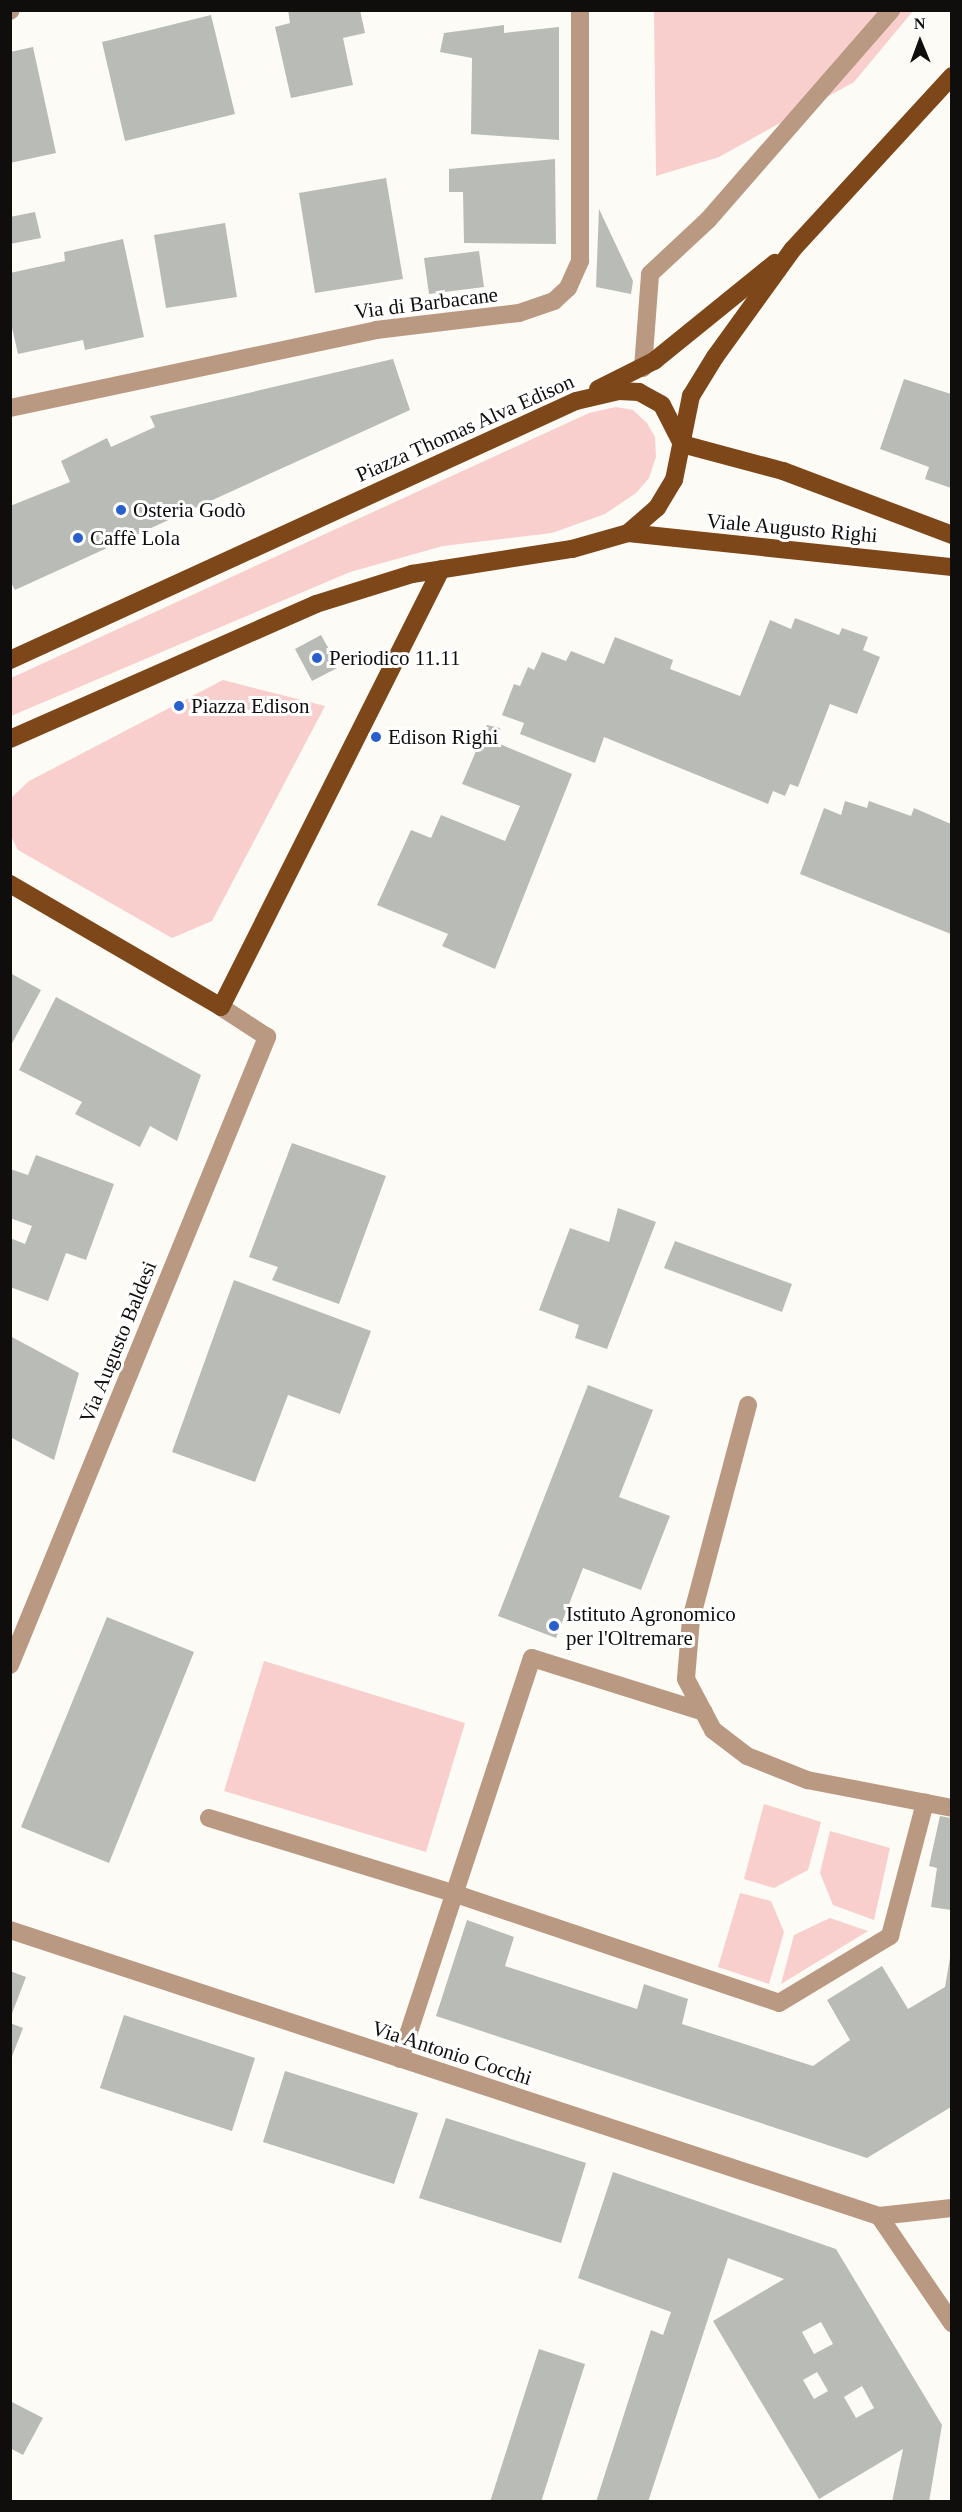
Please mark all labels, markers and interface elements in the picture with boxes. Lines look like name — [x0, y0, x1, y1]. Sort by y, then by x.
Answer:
north arrow — [890, 12, 950, 72]
text: N — [914, 15, 926, 32]
street label: Via di Barbacane — [353, 282, 499, 324]
street label: Piazza Thomas Alva Edison — [351, 368, 579, 488]
place label: Osteria Godò — [133, 497, 246, 523]
marker: Osteria Godò — [114, 503, 128, 517]
street label: Viale Augusto Righi — [705, 508, 879, 548]
place label: Caffè Lola — [90, 525, 180, 551]
marker: Caffè Lola — [71, 531, 85, 545]
place label: Periodico 11.11 — [329, 645, 460, 671]
marker: Periodico 11.11 — [310, 651, 324, 665]
place label: Piazza Edison — [191, 693, 309, 719]
marker: Piazza Edison — [172, 699, 186, 713]
place label: Edison Righi — [388, 724, 498, 750]
marker: Edison Righi — [369, 730, 383, 744]
street label: Via Augusto Baldesi — [74, 1257, 162, 1427]
place label: Istituto Agronomico per l'Oltremare — [566, 1601, 737, 1651]
marker: Istituto Agronomico per l'Oltremare — [547, 1619, 561, 1633]
street label: Via Antonio Cocchi — [368, 2015, 536, 2091]

